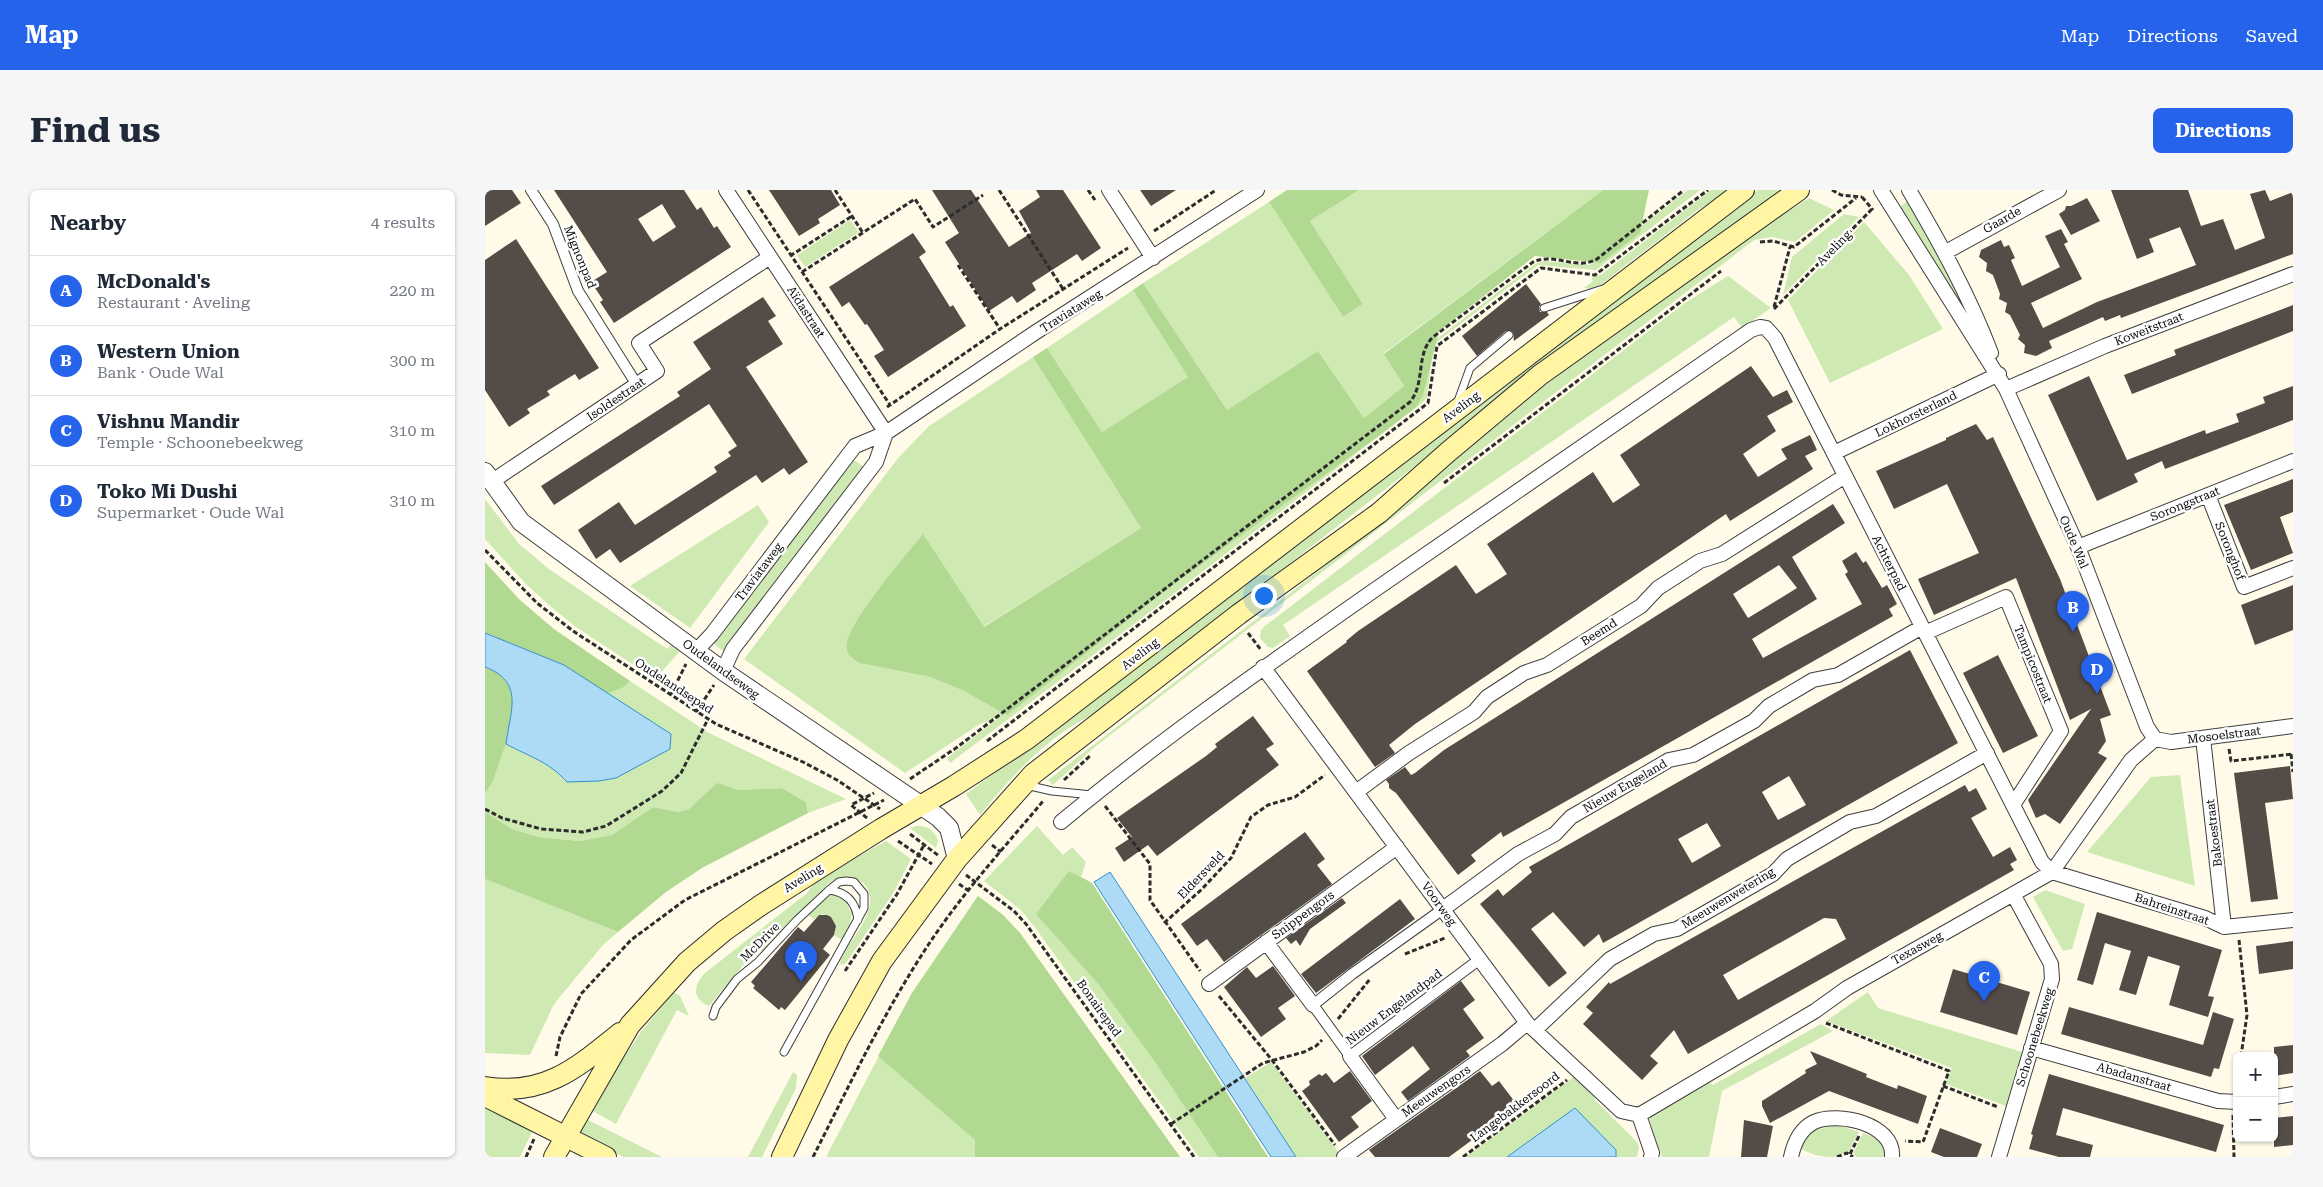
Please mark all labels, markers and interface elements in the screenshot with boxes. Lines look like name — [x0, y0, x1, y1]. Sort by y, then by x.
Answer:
text: Map — [25, 21, 79, 49]
text: Map — [2061, 25, 2099, 46]
text: Directions — [2127, 25, 2218, 46]
text: Saved — [2246, 25, 2298, 46]
button: Directions — [2153, 108, 2293, 153]
text: Find us — [30, 110, 160, 151]
street label: Gaarde — [1981, 203, 2024, 236]
text: Nearby — [50, 211, 126, 235]
text: 4 results — [371, 213, 435, 232]
street label: Mignonpad — [561, 223, 599, 291]
street label: Aveling — [1814, 227, 1854, 268]
text: McDonald's — [97, 270, 210, 293]
text: A — [60, 281, 72, 300]
text: 220 m — [389, 281, 435, 300]
street label: Aïdastraat — [784, 284, 828, 341]
street label: Traviataweg — [1038, 286, 1104, 335]
text: Restaurant · Aveling — [97, 293, 250, 312]
street label: Koweitstraat — [2113, 309, 2186, 349]
text: Western Union — [97, 340, 240, 363]
text: B — [60, 351, 72, 370]
text: 300 m — [389, 351, 435, 370]
text: Bank · Oude Wal — [97, 363, 224, 382]
street label: Isoldestraat — [584, 374, 648, 424]
street label: Aveling — [1439, 388, 1483, 426]
street label: Lokhorsterland — [1873, 388, 1960, 440]
text: Vishnu Mandir — [97, 410, 240, 433]
text: C — [60, 421, 72, 440]
text: 310 m — [389, 421, 435, 440]
text: Temple · Schoonebeekweg — [97, 433, 303, 452]
text: Toko Mi Dushi — [97, 480, 237, 503]
street label: Sorongstraat — [2148, 483, 2222, 524]
text: D — [60, 491, 72, 510]
text: 310 m — [389, 491, 435, 510]
text: Supermarket · Oude Wal — [97, 503, 284, 522]
street label: Oude Wal — [2057, 513, 2092, 571]
street label: Soronghof — [2212, 520, 2248, 582]
street label: Achterpad — [1869, 533, 1909, 593]
street label: Traviataweg — [732, 540, 786, 604]
your location — [1251, 583, 1277, 609]
pin: B — [2057, 591, 2089, 632]
street label: Beemd — [1578, 615, 1620, 649]
street label: Tampicostraat — [2011, 623, 2055, 705]
street label: Aveling — [1119, 635, 1162, 673]
street label: Oudelandseweg — [680, 636, 762, 702]
pin: D — [2081, 653, 2113, 694]
street label: Oudelandsepad — [632, 655, 716, 717]
street label: Mosoelstraat — [2186, 723, 2262, 746]
street label: Nieuw Engeland — [1581, 756, 1670, 816]
street label: Bakoestraat — [2203, 798, 2225, 868]
street label: Eldersveld — [1175, 848, 1227, 902]
street label: Aveling — [781, 860, 825, 895]
street label: Meeuwenwetering — [1679, 864, 1777, 931]
street label: Voorweg — [1418, 879, 1460, 929]
street label: Snippengors — [1269, 888, 1337, 942]
street label: Bahreinstraat — [2133, 890, 2211, 928]
street label: McDrive — [738, 919, 783, 964]
street label: Texasweg — [1889, 928, 1945, 968]
pin: A — [785, 941, 817, 982]
pin: C — [1968, 961, 2000, 1002]
street label: Nieuw Engelandpad — [1343, 966, 1445, 1048]
street label: Bonairepad — [1074, 977, 1124, 1039]
street label: Schoonebeekweg — [2013, 986, 2057, 1088]
map controls — [2233, 1052, 2278, 1142]
button: + — [2233, 1052, 2278, 1097]
street label: Abadanstraat — [2095, 1060, 2173, 1094]
street label: Meeuwengors — [1399, 1062, 1473, 1120]
street label: Langebakkersoord — [1468, 1069, 1563, 1145]
button: − — [2233, 1097, 2278, 1142]

